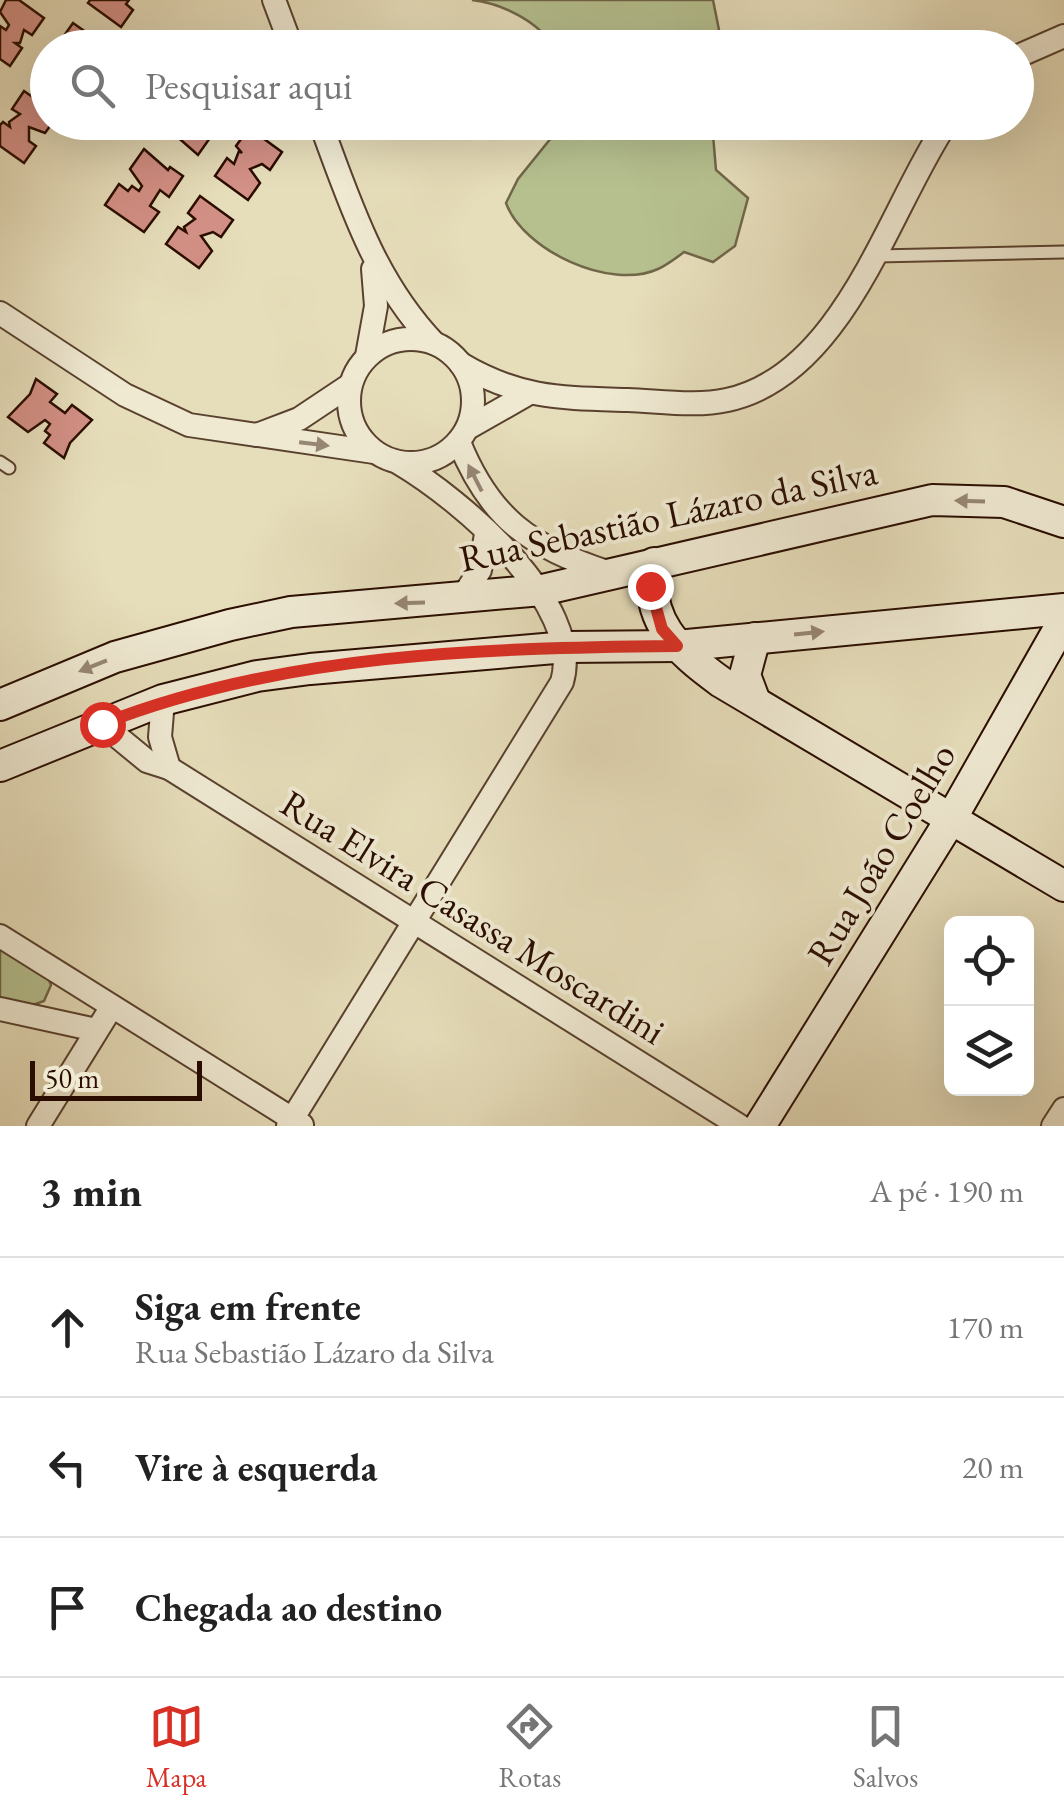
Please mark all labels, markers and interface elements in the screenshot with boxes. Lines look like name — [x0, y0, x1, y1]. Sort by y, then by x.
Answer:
search box — [30, 30, 1034, 140]
icon: search — [65, 58, 120, 113]
text: Pesquisar aqui — [145, 61, 352, 110]
one-way arrow — [299, 436, 330, 452]
street label: Rua Sebastião Lázaro da Silva — [454, 446, 882, 583]
one-way arrow — [467, 463, 484, 492]
one-way arrow — [953, 492, 985, 508]
route end — [628, 564, 674, 610]
one-way arrow — [394, 595, 426, 611]
one-way arrow — [793, 625, 825, 641]
one-way arrow — [78, 659, 108, 675]
route start — [80, 702, 126, 748]
street label: Rua João Coelho — [795, 734, 966, 974]
street label: Rua Elvira Casassa Moscardini — [272, 778, 675, 1055]
map controls — [944, 916, 1034, 1096]
button: locate — [944, 916, 1034, 1006]
button: layers — [944, 1006, 1034, 1096]
scale bar — [30, 1056, 202, 1100]
text: 50 m — [45, 1060, 99, 1096]
text: 3 min — [40, 1164, 142, 1219]
text: A pé · 190 m — [870, 1170, 1024, 1212]
text: Siga em frente — [135, 1282, 361, 1331]
icon: ahead — [40, 1300, 95, 1355]
text: 170 m — [947, 1306, 1024, 1348]
text: Rua Sebastião Lázaro da Silva — [135, 1331, 494, 1373]
icon: left — [40, 1440, 95, 1495]
text: Vire à esquerda — [135, 1443, 377, 1492]
text: 20 m — [962, 1446, 1024, 1488]
icon: arrive — [40, 1580, 95, 1635]
text: Chegada ao destino — [135, 1583, 442, 1632]
tab: Mapa — [146, 1699, 207, 1795]
tab: Rotas — [498, 1699, 561, 1795]
tab: Salvos — [853, 1699, 918, 1795]

